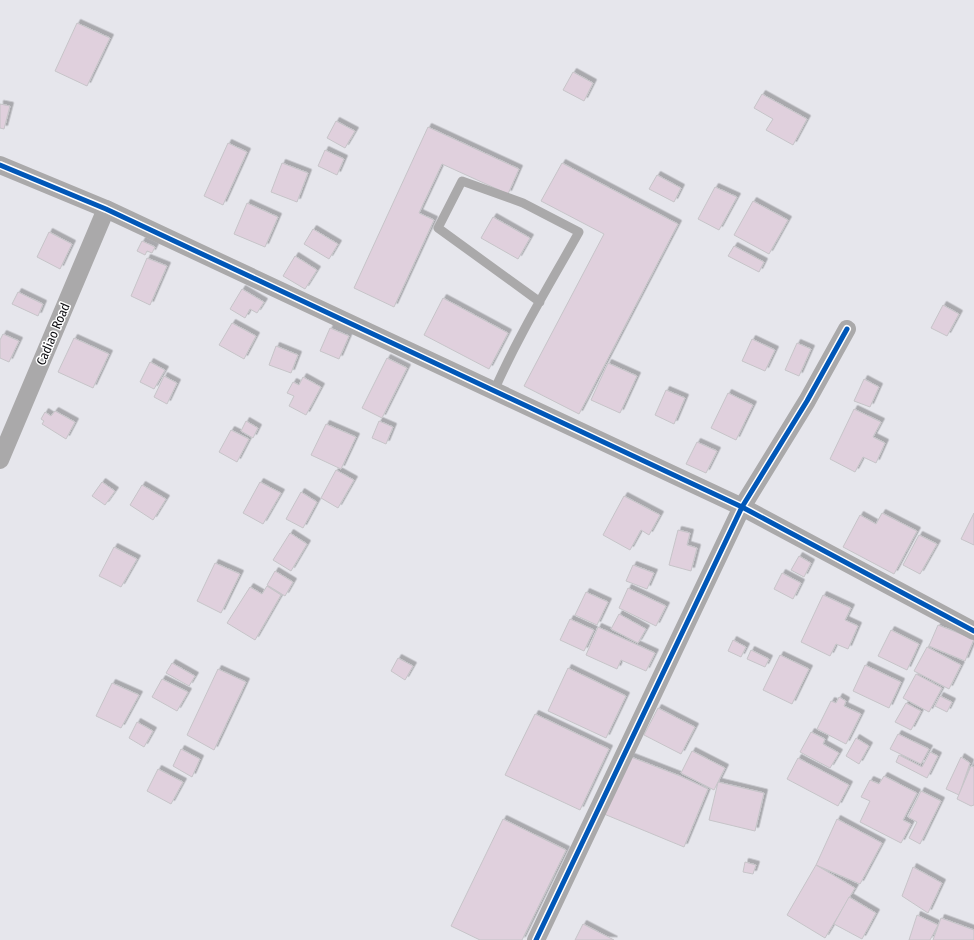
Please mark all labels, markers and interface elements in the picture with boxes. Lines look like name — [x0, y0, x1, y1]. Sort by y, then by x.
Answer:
street label: Cadiao Road — [33, 301, 73, 367]

